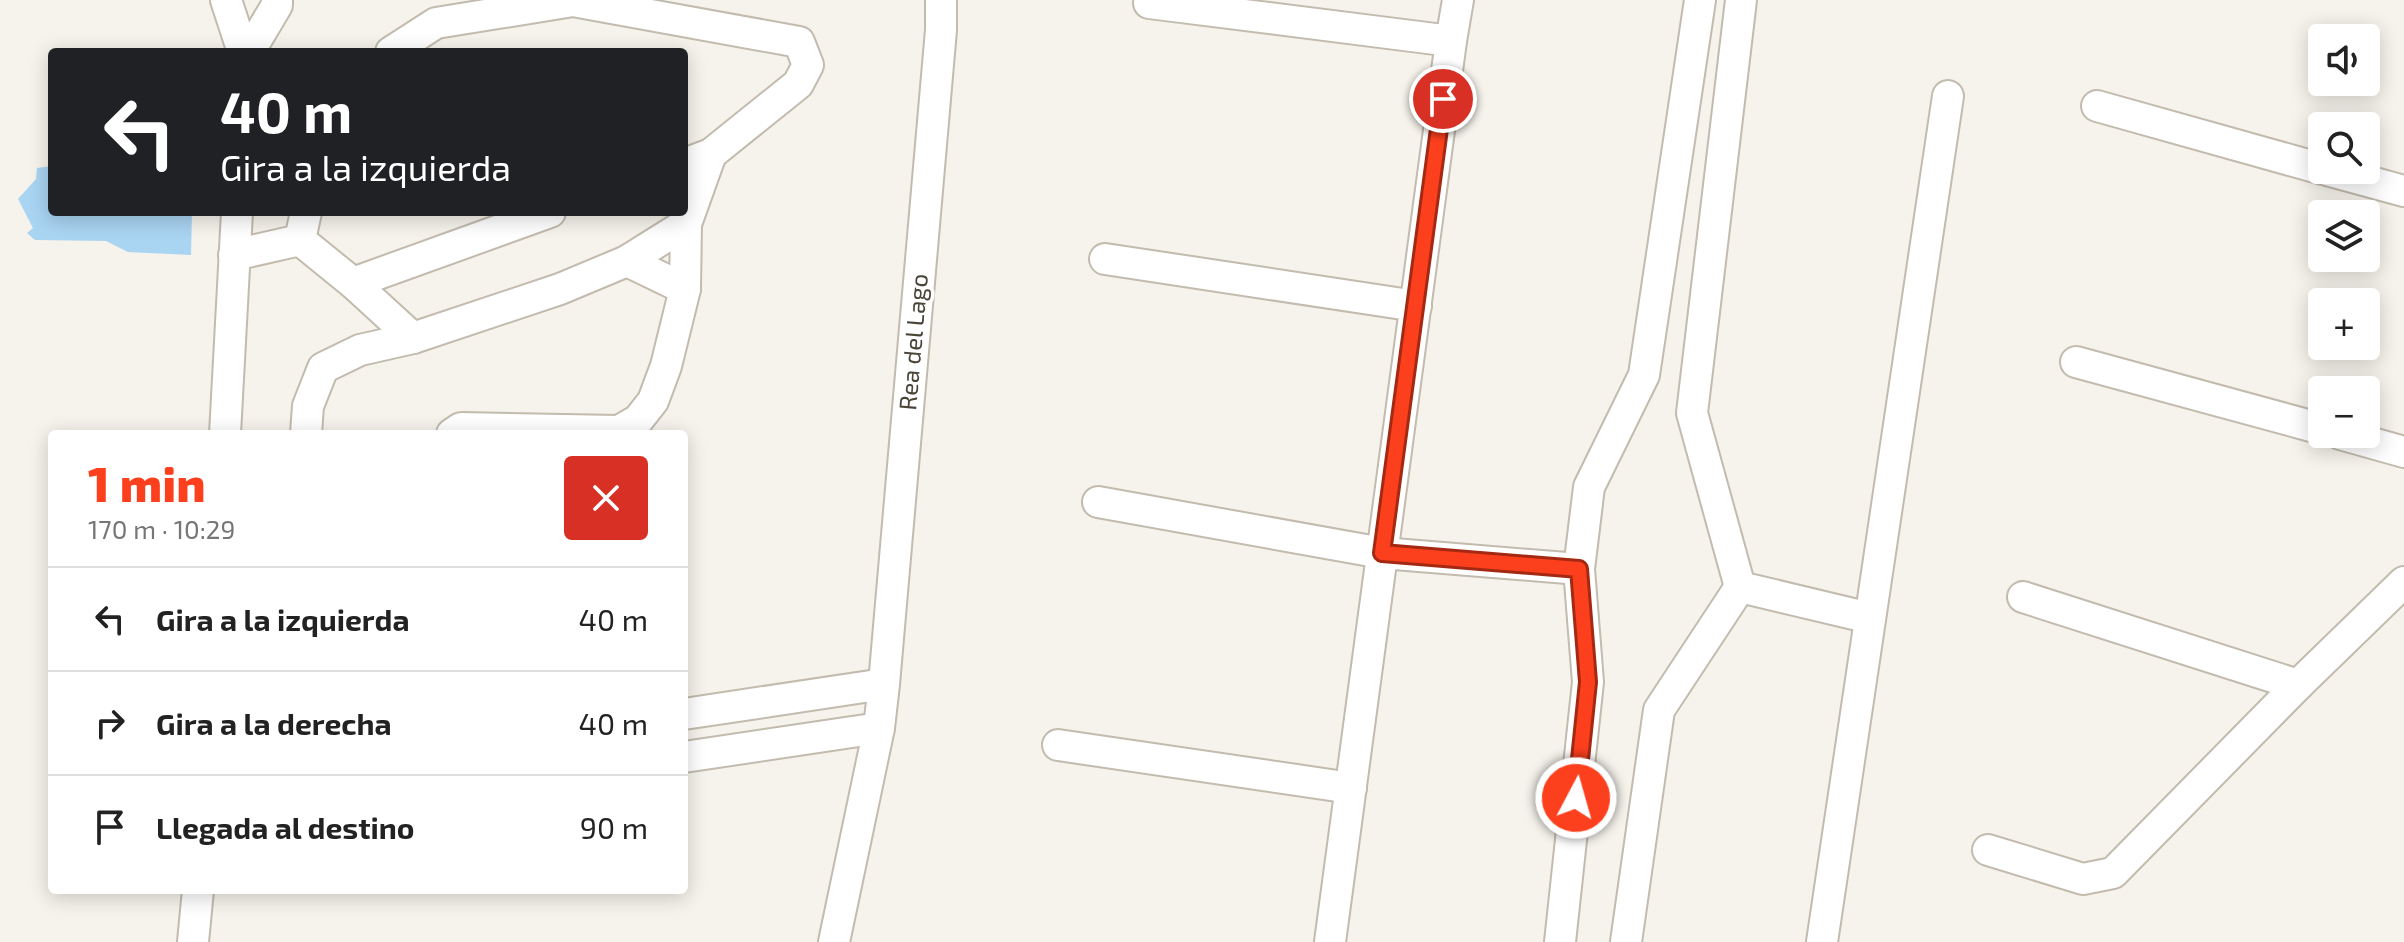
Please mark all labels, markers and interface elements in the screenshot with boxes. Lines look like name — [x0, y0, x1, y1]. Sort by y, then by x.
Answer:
map controls — [2308, 24, 2380, 448]
button: sound — [2308, 24, 2380, 96]
pin — [1409, 65, 1477, 133]
text: 40 m — [220, 77, 352, 144]
icon: arrive — [1421, 77, 1465, 121]
icon: left — [88, 80, 192, 184]
button: search — [2308, 112, 2380, 184]
text: Gira a la izquierda — [220, 145, 511, 188]
button: layers — [2308, 200, 2380, 272]
street label: Rea del Lago — [892, 272, 933, 411]
button: + — [2308, 288, 2380, 360]
button: − — [2308, 376, 2380, 448]
text: 1 min — [88, 454, 206, 512]
button: close — [564, 456, 648, 540]
text: 170 m · 10:29 — [88, 513, 235, 544]
icon: left — [88, 597, 132, 641]
text: Gira a la izquierda — [156, 601, 410, 637]
text: 40 m — [578, 601, 648, 637]
icon: right — [88, 701, 132, 745]
text: Gira a la derecha — [156, 705, 392, 741]
text: 40 m — [578, 705, 648, 741]
position arrow — [1534, 756, 1618, 840]
icon: arrive — [88, 805, 132, 849]
text: Llegada al destino — [156, 809, 415, 845]
text: 90 m — [580, 809, 648, 845]

